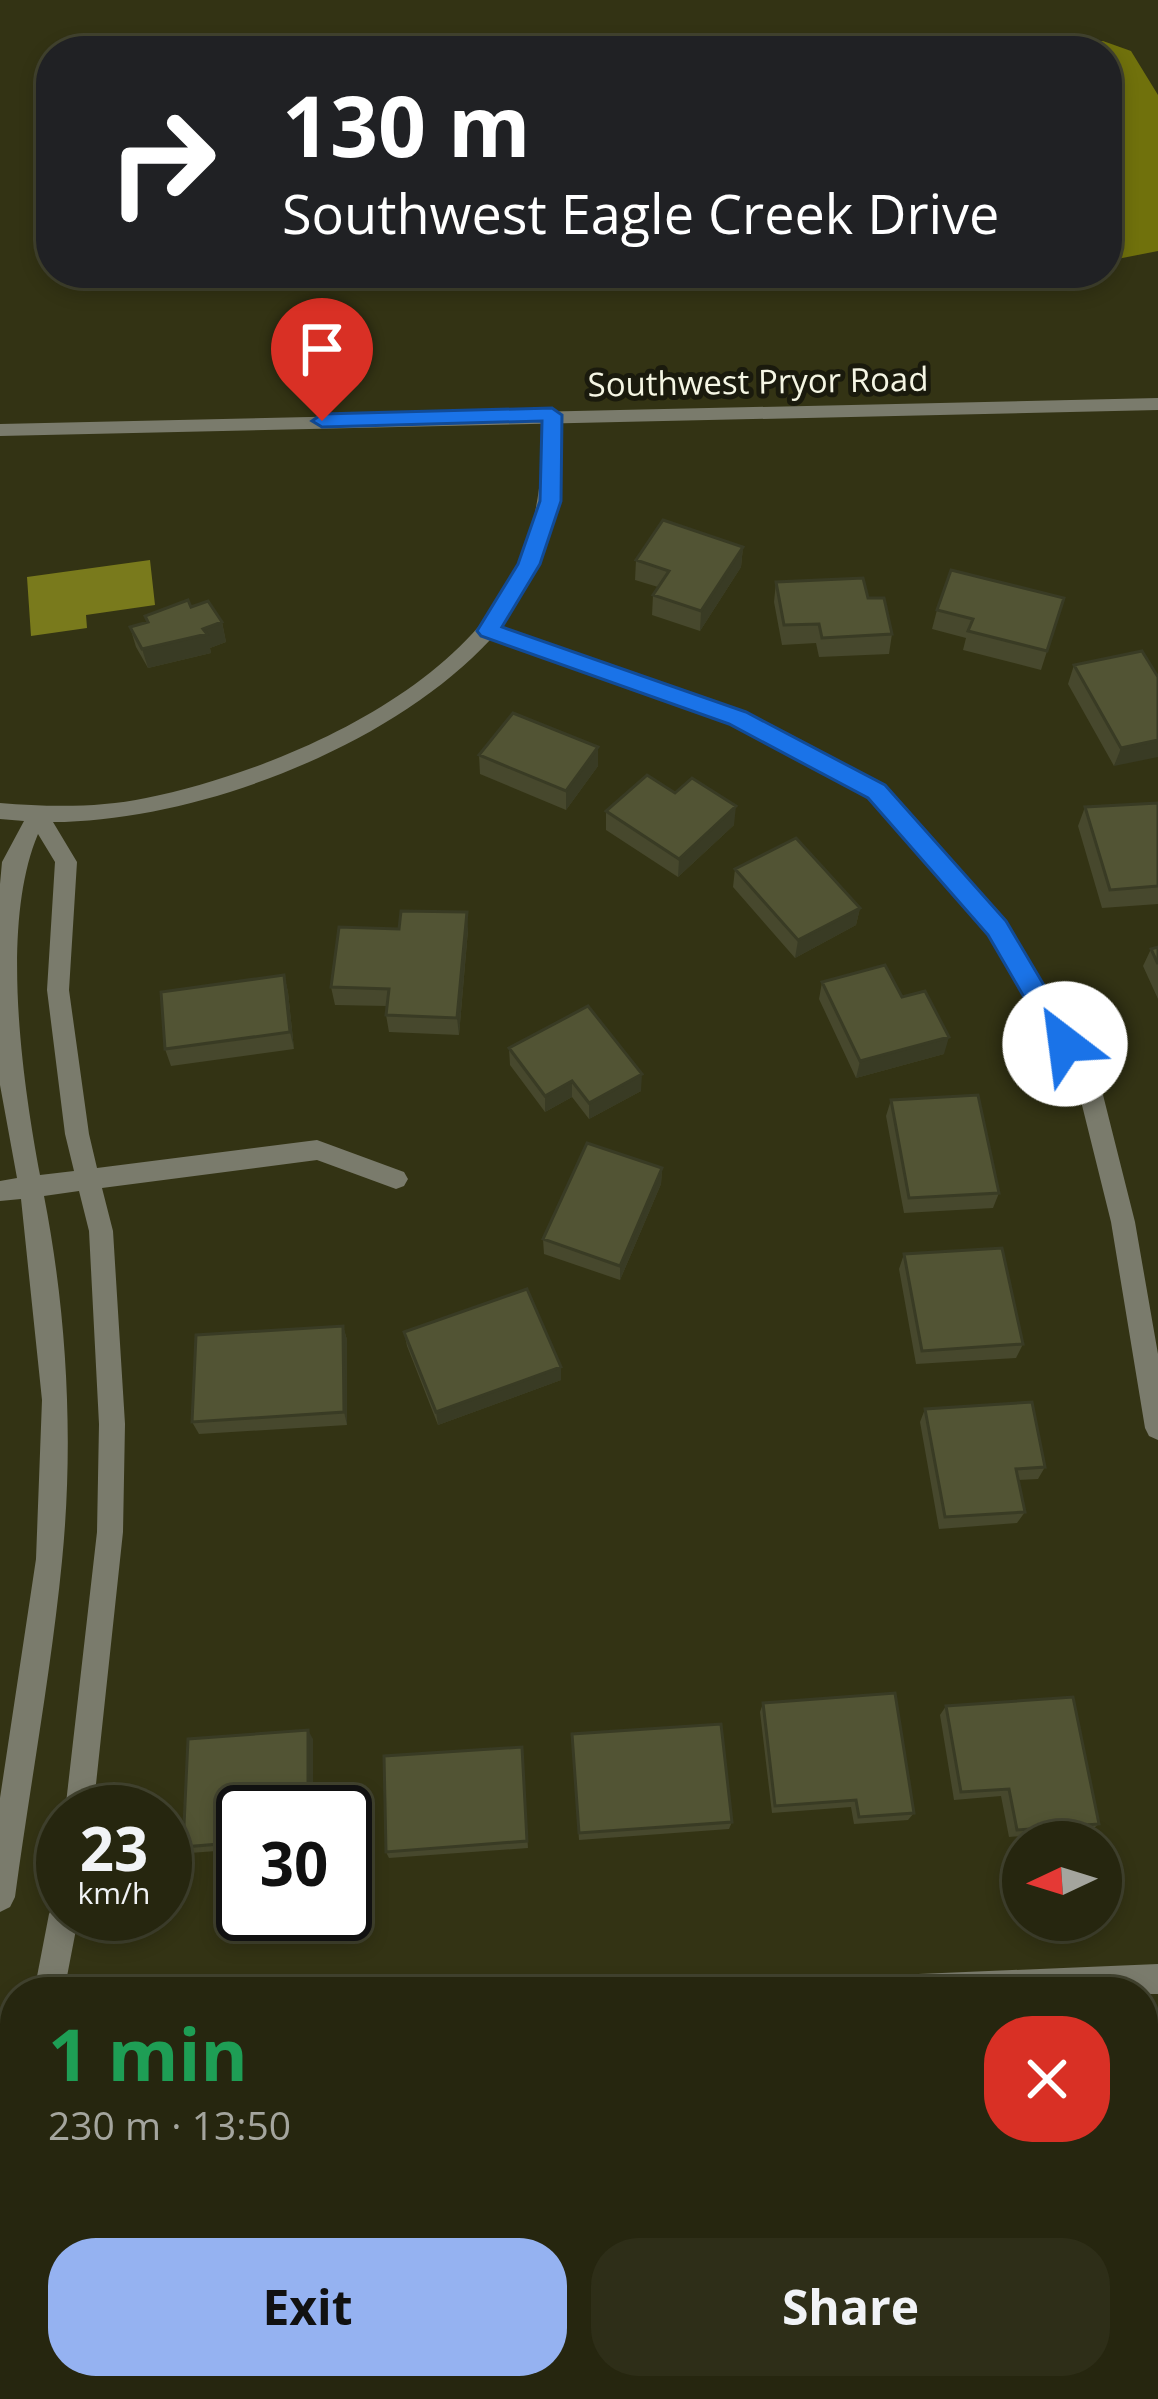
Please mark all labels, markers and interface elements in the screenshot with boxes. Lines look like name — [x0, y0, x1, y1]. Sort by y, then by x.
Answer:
text: 130 m — [282, 67, 530, 182]
icon: right — [84, 84, 240, 240]
text: Southwest Eagle Creek Drive — [282, 176, 999, 250]
pin — [271, 298, 373, 421]
icon: arrive — [289, 316, 355, 382]
street label: Southwest Pryor Road — [587, 356, 929, 406]
position arrow — [1002, 981, 1128, 1107]
speed limit sign: 30 — [216, 1785, 372, 1941]
text: 23 — [80, 1807, 148, 1889]
north arrow — [1002, 1821, 1122, 1941]
map controls — [1002, 1821, 1122, 1941]
text: km/h — [78, 1872, 150, 1913]
text: 1 min — [48, 2004, 248, 2102]
button: close — [984, 2016, 1110, 2142]
text: 230 m · 13:50 — [48, 2098, 291, 2151]
button: Exit — [48, 2238, 567, 2376]
button: Share — [591, 2238, 1110, 2376]

